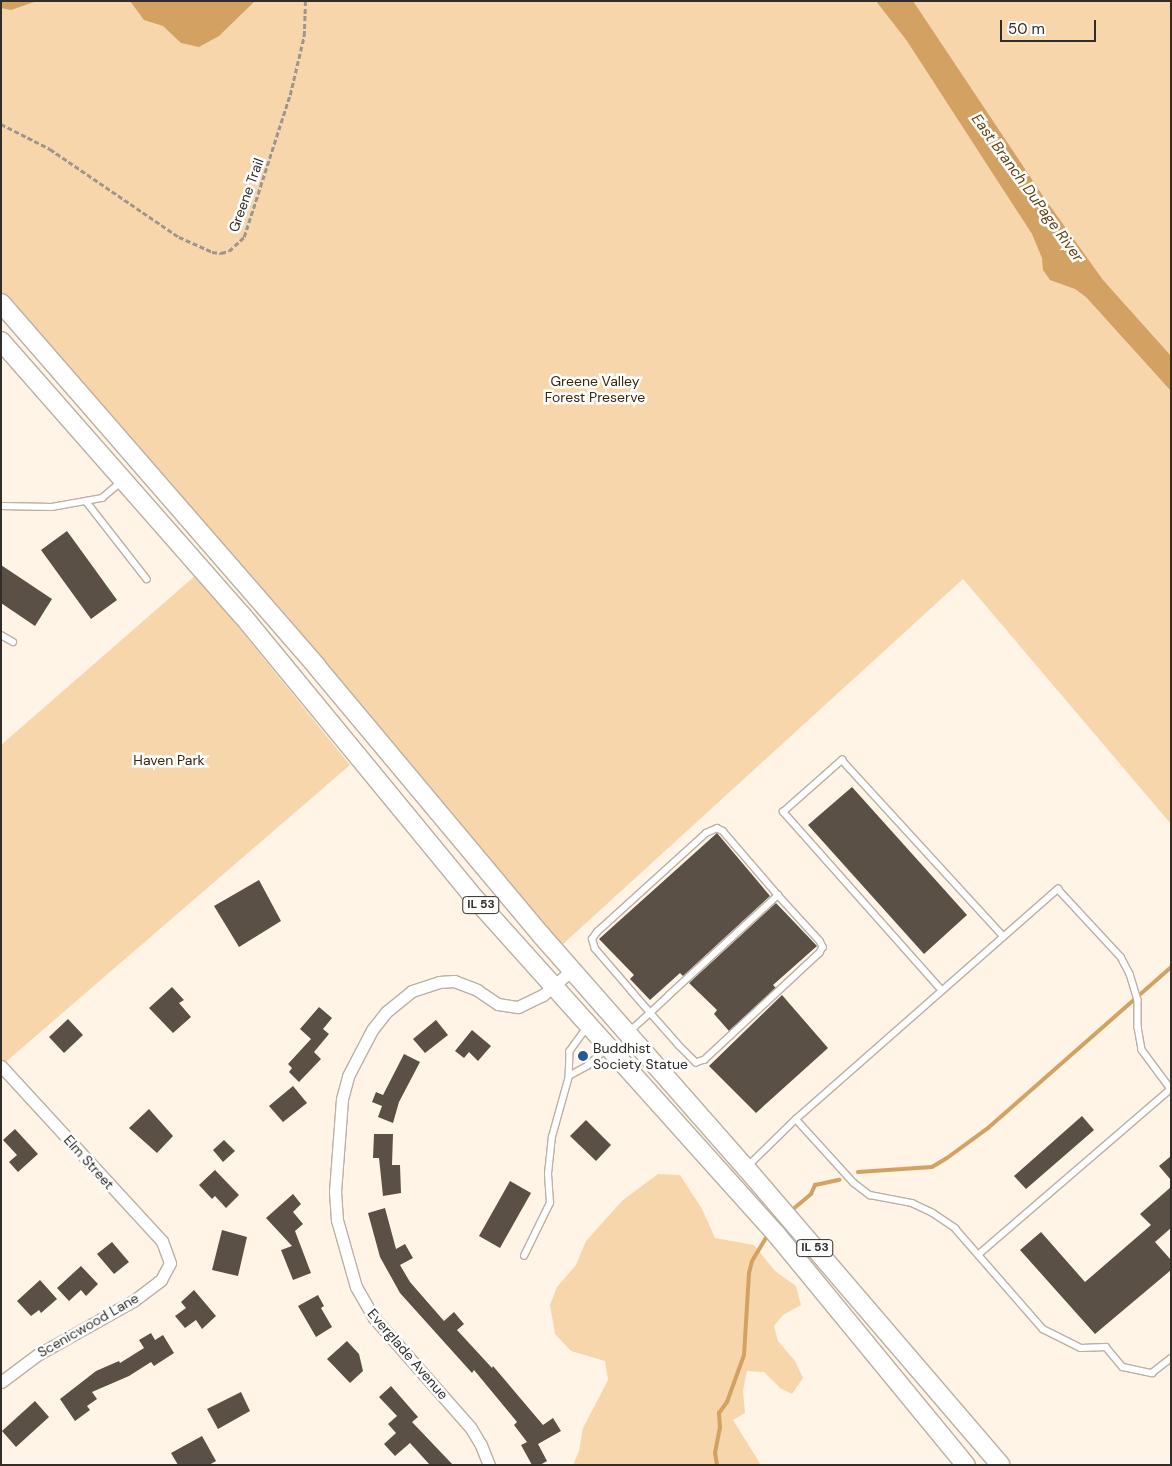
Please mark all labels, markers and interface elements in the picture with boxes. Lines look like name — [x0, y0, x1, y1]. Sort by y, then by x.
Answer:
scale bar — [1002, 10, 1098, 42]
text: 50 m — [1008, 19, 1045, 39]
water label: East Branch DuPage River — [967, 111, 1087, 265]
street label: Greene Trail — [225, 156, 267, 234]
park label: Greene Valley Forest Preserve — [545, 373, 645, 406]
park label: Haven Park — [133, 752, 205, 768]
road number: IL 53 — [462, 896, 500, 914]
place label: Buddhist Society Statue — [593, 1040, 688, 1072]
marker: Buddhist Society Statue — [577, 1050, 589, 1062]
street label: Elm Street — [60, 1132, 118, 1192]
road number: IL 53 — [796, 1238, 834, 1258]
street label: Scenicwood Lane — [34, 1289, 142, 1361]
street label: Everglade Avenue — [364, 1305, 452, 1403]

